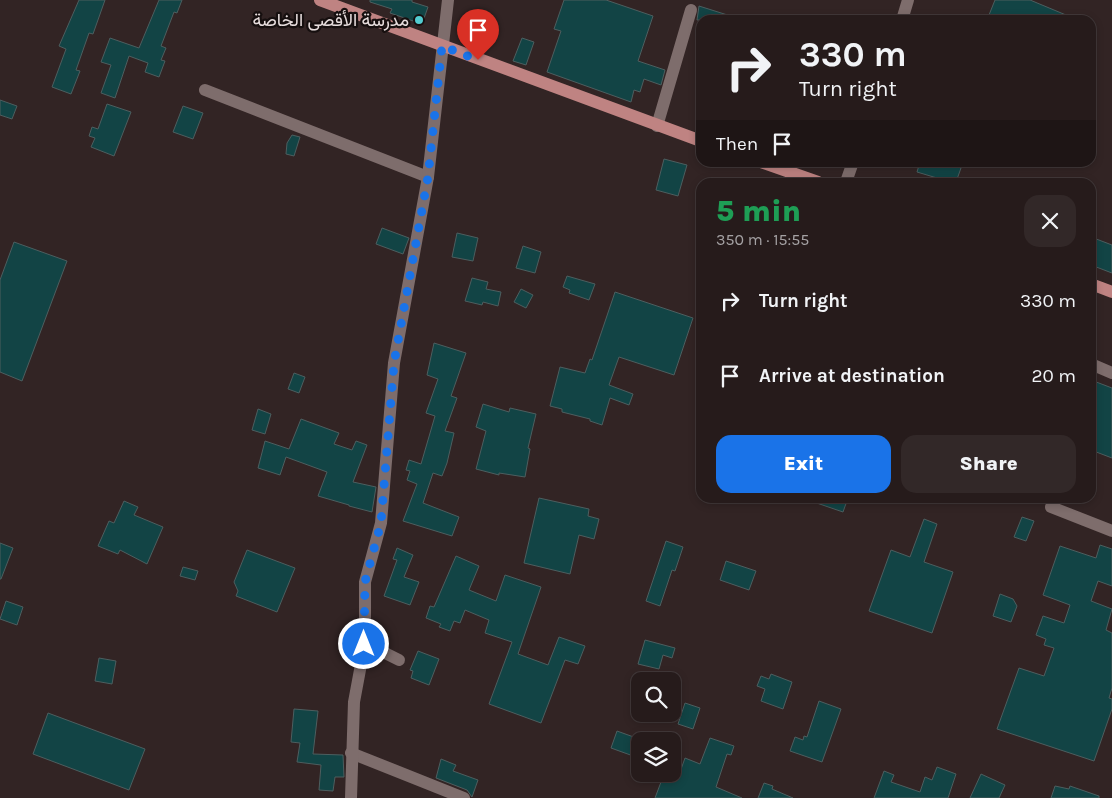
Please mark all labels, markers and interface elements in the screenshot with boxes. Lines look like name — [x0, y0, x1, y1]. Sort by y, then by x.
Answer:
place label: مدرسة الأقصى الخاصة — [252, 9, 409, 31]
pin — [457, 9, 499, 60]
marker: مدرسة الأقصى الخاصة — [413, 14, 425, 26]
icon: arrive — [464, 16, 492, 44]
text: 330 m — [799, 34, 907, 75]
icon: right — [716, 35, 781, 100]
text: Turn right — [799, 76, 897, 102]
icon: arrive — [768, 130, 796, 158]
text: Then — [716, 133, 758, 155]
text: 5 min — [716, 193, 801, 229]
button: close — [1024, 195, 1076, 247]
text: 350 m · 15:55 — [716, 230, 809, 249]
icon: right — [716, 287, 744, 315]
text: Turn right — [759, 290, 848, 312]
text: 330 m — [1020, 290, 1076, 312]
icon: arrive — [716, 362, 744, 390]
text: Arrive at destination — [759, 365, 945, 387]
text: 20 m — [1031, 365, 1076, 387]
button: Exit — [716, 435, 891, 493]
button: Share — [901, 435, 1076, 493]
position arrow — [337, 617, 389, 669]
map controls — [631, 672, 681, 782]
button: search — [631, 672, 681, 722]
button: layers — [631, 732, 681, 782]

